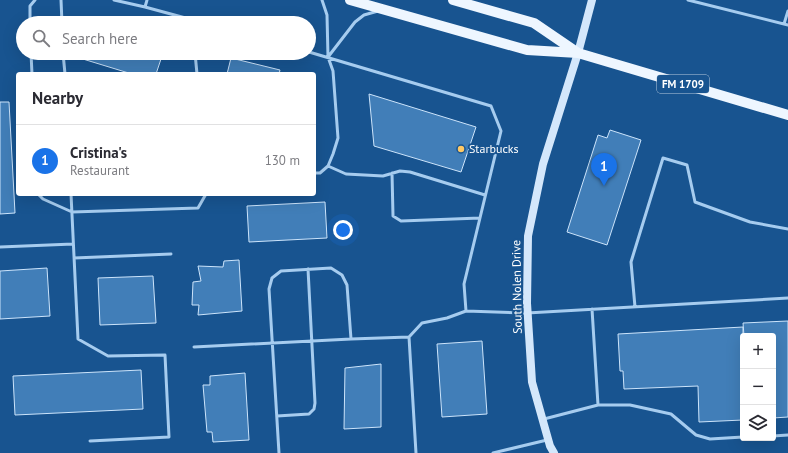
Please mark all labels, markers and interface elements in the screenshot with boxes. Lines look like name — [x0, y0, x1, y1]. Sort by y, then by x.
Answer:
search box — [16, 16, 316, 60]
icon: search — [30, 27, 52, 49]
text: Search here — [62, 29, 138, 48]
road number: FM 1709 — [657, 75, 709, 93]
text: Nearby — [32, 87, 83, 109]
place label: Starbucks — [469, 141, 519, 156]
text: Cristina's — [70, 143, 127, 162]
marker: Starbucks — [456, 144, 466, 154]
text: 1 — [41, 152, 49, 169]
text: 130 m — [265, 152, 300, 169]
pin: 1 — [591, 153, 617, 186]
text: Restaurant — [70, 162, 129, 179]
your location — [333, 220, 353, 240]
street label: South Nolen Drive — [508, 240, 525, 334]
map controls — [740, 333, 776, 441]
button: + — [740, 333, 776, 369]
button: − — [740, 369, 776, 405]
button: layers — [740, 405, 776, 441]

